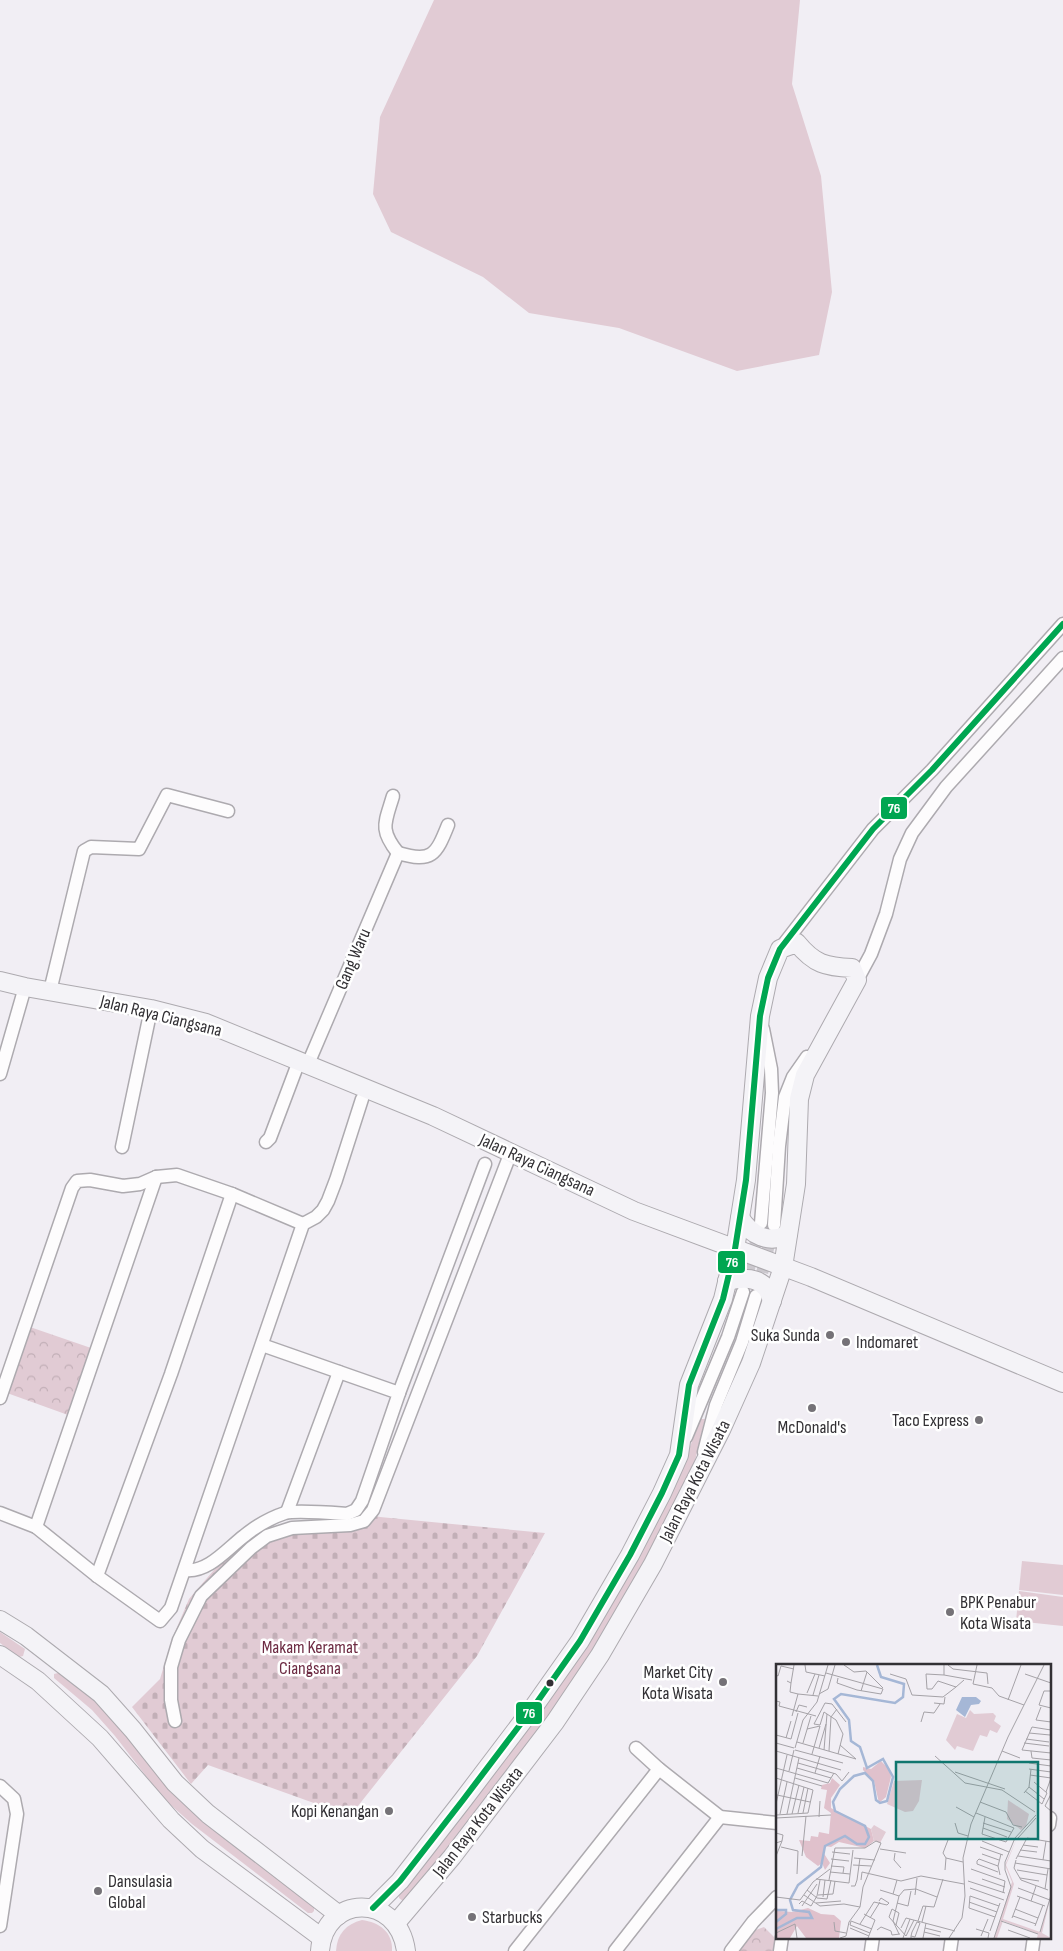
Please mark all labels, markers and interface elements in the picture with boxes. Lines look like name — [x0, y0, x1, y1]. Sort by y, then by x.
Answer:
line badge: 76 — [880, 796, 908, 820]
text: 76 — [888, 800, 901, 817]
street label: Gang Waru — [331, 925, 375, 993]
street label: Jalan Raya Ciangsana — [97, 990, 224, 1041]
street label: Jalan Raya Ciangsana — [475, 1129, 598, 1201]
line badge: 76 — [717, 1250, 746, 1274]
text: 76 — [726, 1254, 739, 1271]
place label: Suka Sunda — [751, 1325, 820, 1346]
marker: Suka Sunda — [824, 1329, 836, 1341]
place label: Indomaret — [856, 1332, 919, 1353]
marker: Indomaret — [840, 1336, 852, 1348]
marker: McDonald's — [806, 1402, 818, 1414]
place label: Taco Express — [892, 1410, 969, 1431]
marker: Taco Express — [973, 1414, 985, 1426]
street label: Jalan Raya Kota Wisata — [655, 1416, 735, 1546]
place label: McDonald's — [778, 1417, 847, 1438]
place label: BPK Penabur Kota Wisata — [960, 1592, 1036, 1634]
marker: BPK Penabur Kota Wisata — [944, 1606, 956, 1618]
park label: Makam Keramat Ciangsana — [262, 1637, 359, 1679]
place label: Market City Kota Wisata — [642, 1662, 713, 1704]
inset map — [776, 1664, 1050, 1938]
marker: Market City Kota Wisata — [717, 1676, 729, 1688]
unlabelled marker — [545, 1678, 555, 1688]
line badge: 76 — [515, 1701, 543, 1725]
text: 76 — [523, 1705, 536, 1722]
street label: Jalan Raya Kota Wisata — [428, 1763, 528, 1882]
place label: Kopi Kenangan — [291, 1801, 379, 1822]
marker: Kopi Kenangan — [383, 1805, 395, 1817]
place label: Dansulasia Global — [108, 1871, 172, 1913]
marker: Dansulasia Global — [92, 1885, 104, 1897]
place label: Starbucks — [482, 1907, 542, 1928]
marker: Starbucks — [466, 1911, 478, 1923]

